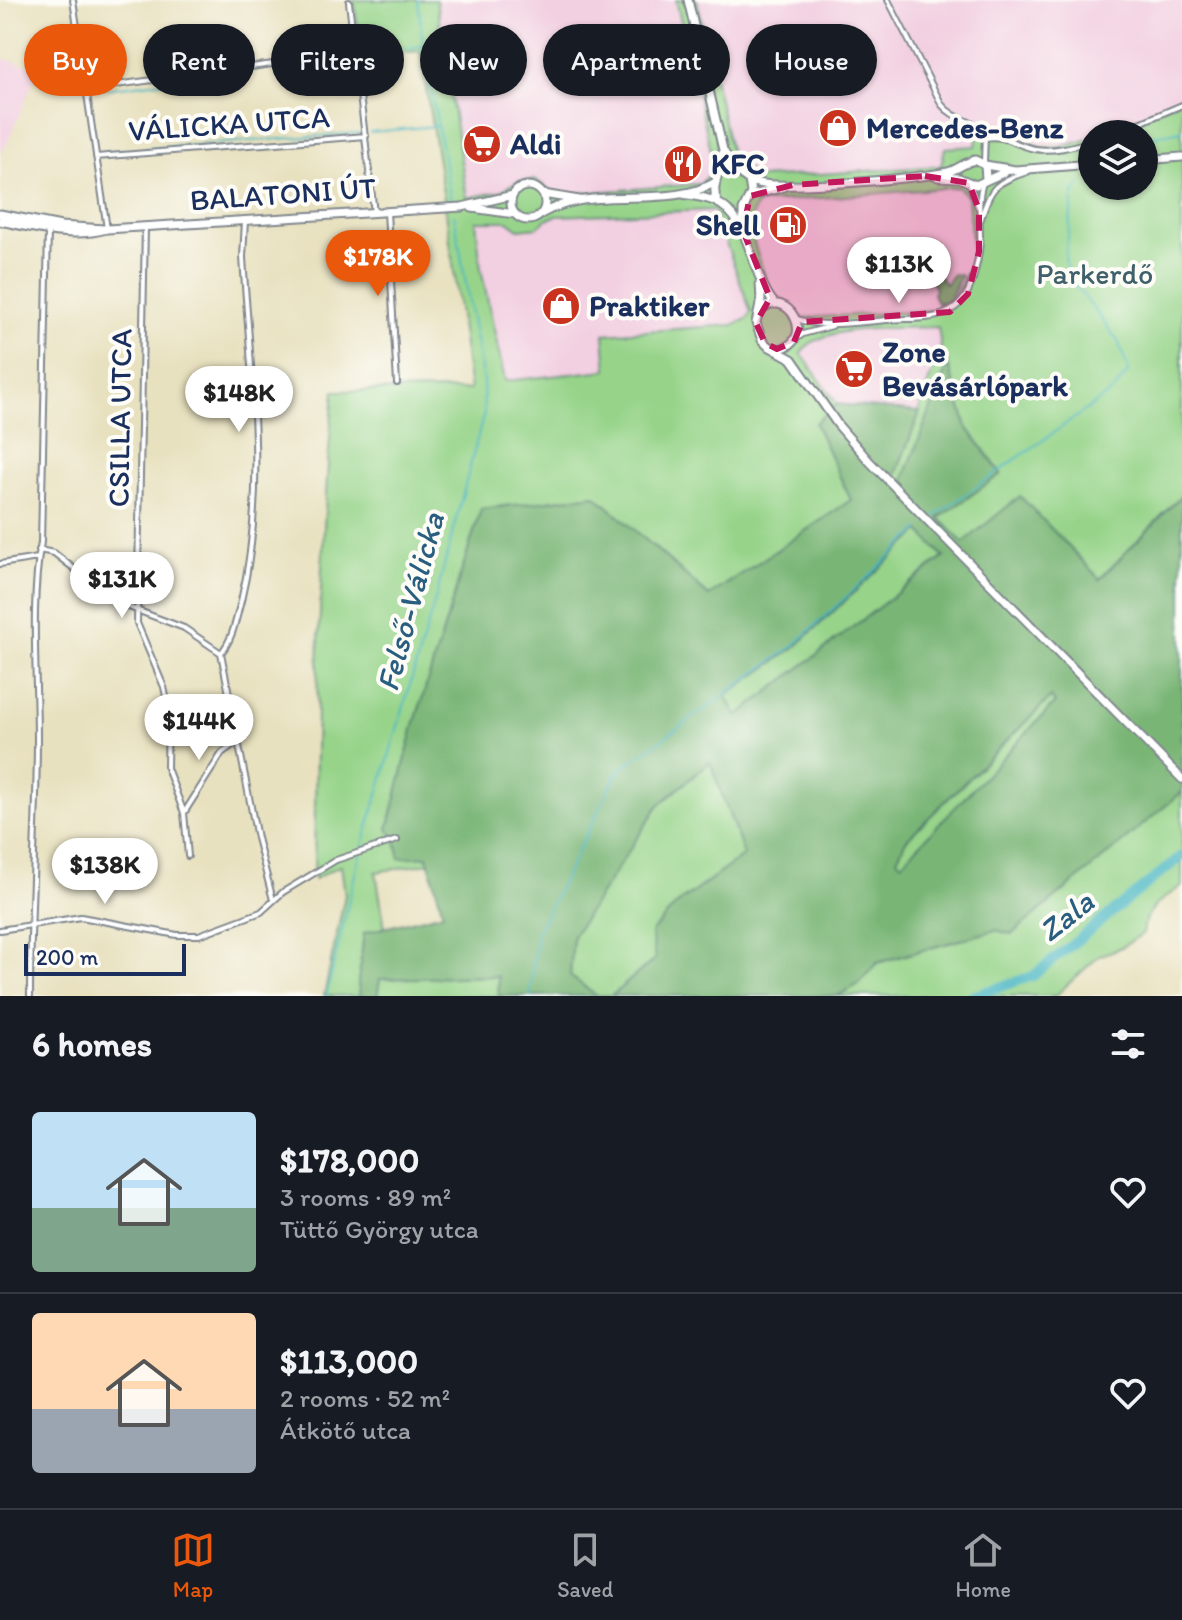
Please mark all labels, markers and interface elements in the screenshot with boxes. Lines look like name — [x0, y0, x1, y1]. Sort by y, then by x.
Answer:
chip: Buy — [24, 24, 127, 96]
chip: Rent — [143, 24, 255, 96]
chip: Filters — [271, 24, 404, 96]
chip: New — [420, 24, 527, 96]
chip: Apartment — [543, 24, 730, 96]
chip: House — [746, 24, 877, 96]
street label: VÁLICKA UTCA — [127, 98, 331, 149]
shop icon: Mercedes-Benz — [817, 107, 859, 149]
place label: Mercedes-Benz — [866, 109, 1065, 146]
map controls — [1078, 120, 1158, 200]
button: layers — [1078, 120, 1158, 200]
supermarket icon: Aldi — [461, 123, 503, 165]
place label: Aldi — [509, 125, 561, 162]
restaurant icon: KFC — [662, 143, 704, 185]
place label: KFC — [711, 145, 765, 182]
street label: BALATONI ÚT — [189, 169, 377, 218]
fuel station icon: Shell — [767, 204, 809, 246]
place label: Shell — [696, 206, 761, 243]
pin: $178K — [322, 230, 434, 298]
pin: $113K — [843, 237, 955, 305]
text: $178K — [343, 240, 413, 272]
text: $113K — [865, 247, 933, 279]
park label: Parkerdő — [1036, 255, 1154, 292]
shop icon: Praktiker — [540, 285, 582, 327]
place label: Praktiker — [589, 287, 710, 324]
street label: CSILLA UTCA — [99, 328, 140, 508]
place label: Zone Bevásárlópark — [882, 333, 1068, 404]
supermarket icon: Zone Bevásárlópark — [833, 348, 875, 390]
pin: $148K — [183, 366, 295, 434]
text: $148K — [203, 376, 275, 408]
water label: Felső-Válicka — [368, 507, 452, 695]
pin: $131K — [66, 552, 178, 620]
text: $131K — [88, 562, 156, 594]
pin: $144K — [143, 694, 255, 762]
text: $144K — [162, 704, 236, 736]
pin: $138K — [49, 838, 161, 906]
text: $138K — [70, 848, 140, 880]
water label: Zala — [1031, 882, 1102, 950]
scale bar — [24, 940, 186, 976]
text: 200 m — [36, 944, 98, 971]
icon: filters — [1106, 1022, 1150, 1066]
text: 6 homes — [32, 1024, 152, 1065]
text: $178,000 — [280, 1140, 419, 1181]
icon: home — [96, 1144, 192, 1240]
icon: heart — [1106, 1170, 1150, 1214]
text: 3 rooms · 89 m² — [280, 1181, 451, 1213]
text: Tüttő György utca — [280, 1213, 479, 1245]
text: $113,000 — [280, 1341, 418, 1382]
icon: home — [96, 1345, 192, 1441]
icon: heart — [1106, 1371, 1150, 1415]
text: 2 rooms · 52 m² — [280, 1382, 450, 1414]
text: Átkötő utca — [280, 1414, 411, 1446]
tab: Map — [171, 1528, 215, 1603]
tab: Saved — [557, 1528, 613, 1603]
tab: Home — [955, 1528, 1011, 1603]

